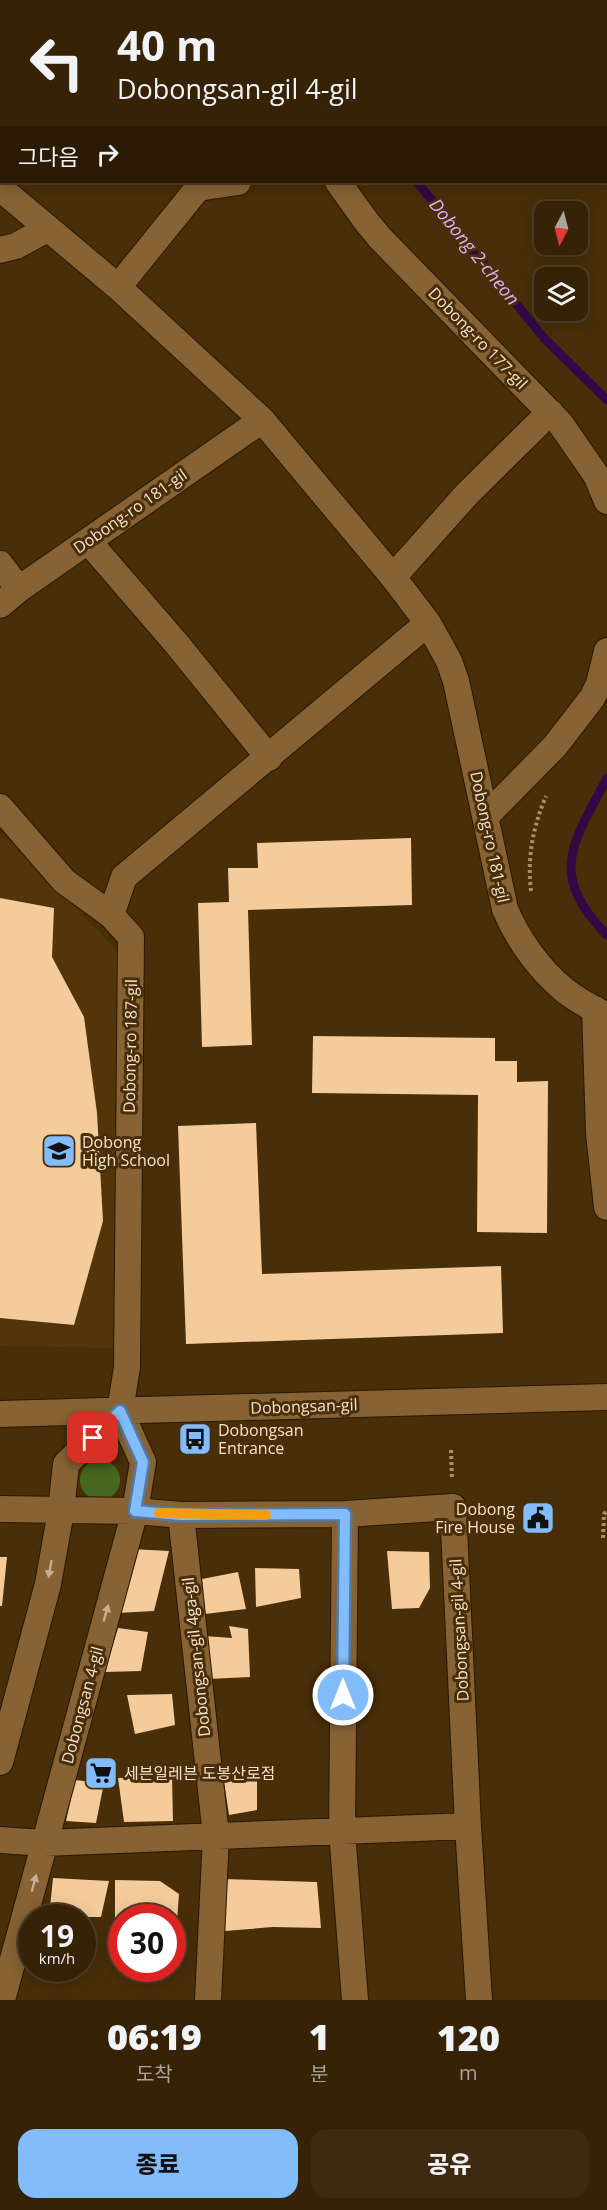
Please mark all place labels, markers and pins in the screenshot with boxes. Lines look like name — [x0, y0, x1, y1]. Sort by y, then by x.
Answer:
place label: Dobong High School — [82, 1131, 170, 1171]
school or university icon: Dobong High School — [41, 1133, 77, 1169]
pin — [67, 1412, 118, 1463]
place label: Dobongsan Entrance — [218, 1419, 303, 1459]
bus stop icon: Dobongsan Entrance — [177, 1421, 213, 1457]
place label: Dobong Fire House — [435, 1498, 515, 1538]
public building icon: Dobong Fire House — [520, 1500, 556, 1536]
supermarket icon: 세븐일레븐 도봉산로점 — [83, 1755, 119, 1791]
place label: 세븐일레븐 도봉산로점 — [124, 1762, 275, 1784]

